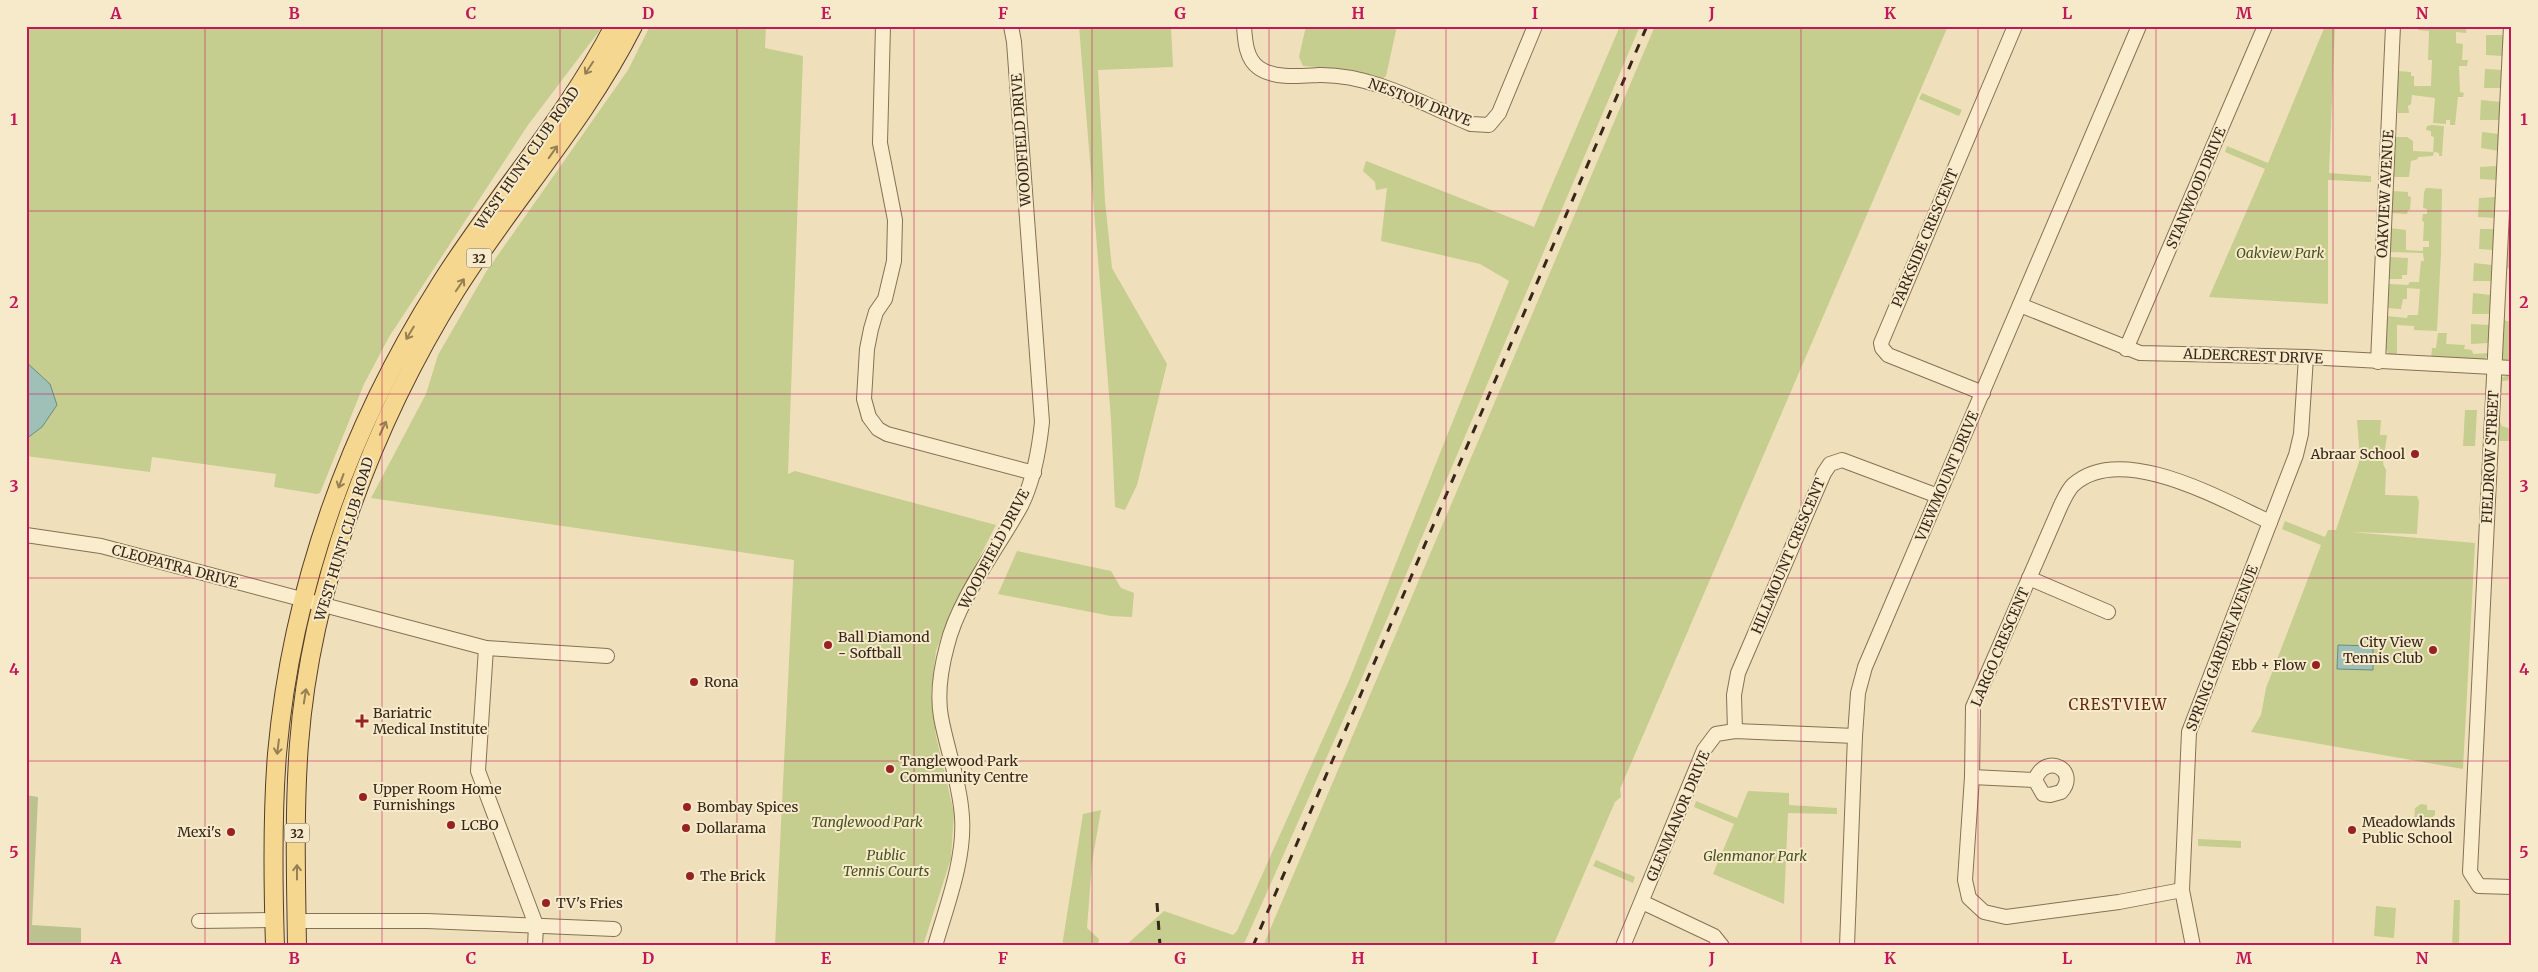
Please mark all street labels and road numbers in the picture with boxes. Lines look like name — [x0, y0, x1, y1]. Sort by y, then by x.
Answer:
street label: WOODFIELD DRIVE — [1007, 73, 1035, 208]
street label: NESTOW DRIVE — [1366, 74, 1474, 130]
street label: WEST HUNT CLUB ROAD — [470, 83, 584, 234]
street label: STANWOOD DRIVE — [2162, 124, 2230, 252]
street label: OAKVIEW AVENUE — [2373, 129, 2397, 259]
street label: PARKSIDE CRESCENT — [1888, 166, 1962, 310]
road number: 32 — [466, 248, 492, 268]
street label: ALDERCREST DRIVE — [2182, 345, 2323, 367]
street label: FIELDROW STREET — [2478, 390, 2502, 524]
street label: VIEWMOUNT DRIVE — [1911, 408, 1983, 545]
street label: WEST HUNT CLUB ROAD — [310, 454, 378, 624]
street label: HILLMOUNT CRESCENT — [1747, 475, 1829, 637]
street label: WOODFIELD DRIVE — [954, 486, 1033, 613]
street label: CLEOPATRA DRIVE — [110, 540, 240, 592]
street label: SPRING GARDEN AVENUE — [2182, 562, 2262, 734]
street label: LARGO CRESCENT — [1967, 584, 2033, 709]
street label: GLENMANOR DRIVE — [1642, 748, 1714, 884]
road number: 32 — [284, 824, 310, 842]

